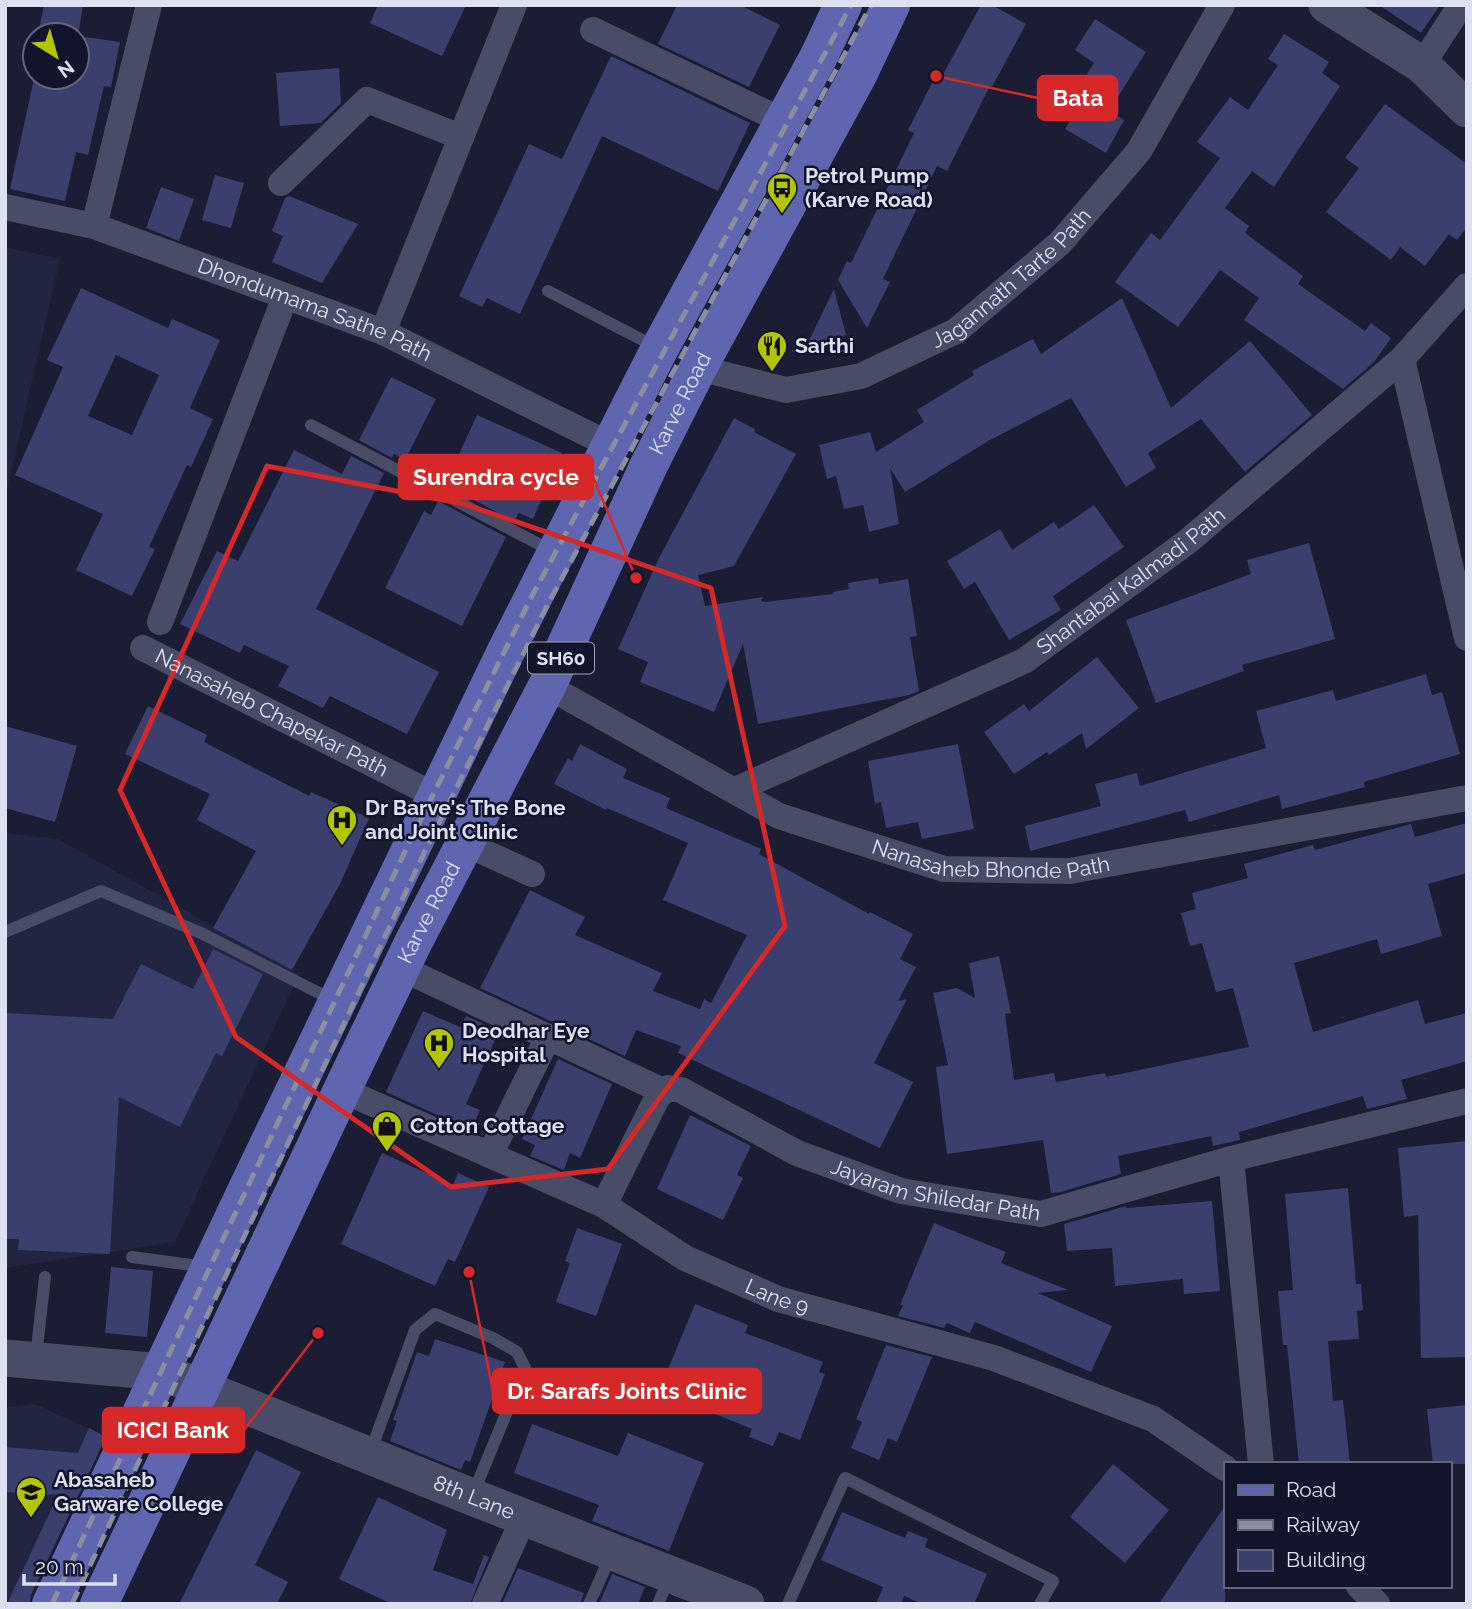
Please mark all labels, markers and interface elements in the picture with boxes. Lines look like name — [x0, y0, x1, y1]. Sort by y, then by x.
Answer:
north arrow — [21, 21, 91, 91]
text: N — [54, 56, 79, 83]
callout: Bata — [1038, 76, 1117, 120]
text: Bata — [1053, 84, 1103, 111]
place label: Petrol Pump (Karve Road) — [805, 163, 933, 212]
bus stop icon: Petrol Pump (Karve Road) — [765, 171, 799, 215]
street label: Jagannath Tarte Path — [927, 203, 1096, 353]
street label: Dhondumama Sathe Path — [194, 252, 436, 366]
restaurant icon: Sarthi — [755, 329, 789, 373]
place label: Sarthi — [795, 333, 854, 358]
street label: Karve Road — [643, 348, 716, 459]
callout: Surendra cycle — [399, 455, 593, 499]
text: Surendra cycle — [413, 463, 579, 490]
street label: Shantabai Kalmadi Path — [1031, 502, 1230, 660]
road number: SH60 — [528, 642, 594, 674]
street label: Nanasaheb Chapekar Path — [151, 643, 392, 782]
place label: Dr Barve's The Bone and Joint Clinic — [365, 795, 566, 844]
hospital icon: Dr Barve's The Bone and Joint Clinic — [325, 803, 359, 847]
street label: Nanasaheb Bhonde Path — [869, 834, 1112, 883]
street label: Karve Road — [392, 857, 465, 968]
place label: Deodhar Eye Hospital — [462, 1018, 590, 1067]
hospital icon: Deodhar Eye Hospital — [422, 1026, 456, 1070]
shop icon: Cotton Cottage — [370, 1109, 404, 1153]
place label: Cotton Cottage — [410, 1113, 565, 1138]
street label: Jayaram Shiledar Path — [827, 1153, 1042, 1226]
street label: Lane 9 — [742, 1273, 812, 1319]
callout: Dr. Sarafs Joints Clinic — [493, 1369, 761, 1413]
text: Dr. Sarafs Joints Clinic — [507, 1377, 747, 1404]
callout: ICICI Bank — [103, 1408, 244, 1452]
text: ICICI Bank — [117, 1416, 229, 1443]
legend — [1224, 1462, 1451, 1588]
place label: Abasaheb Garware College — [54, 1467, 224, 1516]
street label: 8th Lane — [430, 1470, 518, 1524]
school or university icon: Abasaheb Garware College — [14, 1475, 48, 1519]
text: Road — [1286, 1477, 1336, 1502]
text: Railway — [1286, 1512, 1360, 1537]
scale bar — [24, 1542, 116, 1586]
text: Building — [1286, 1547, 1366, 1572]
text: 20 m — [35, 1554, 83, 1579]

